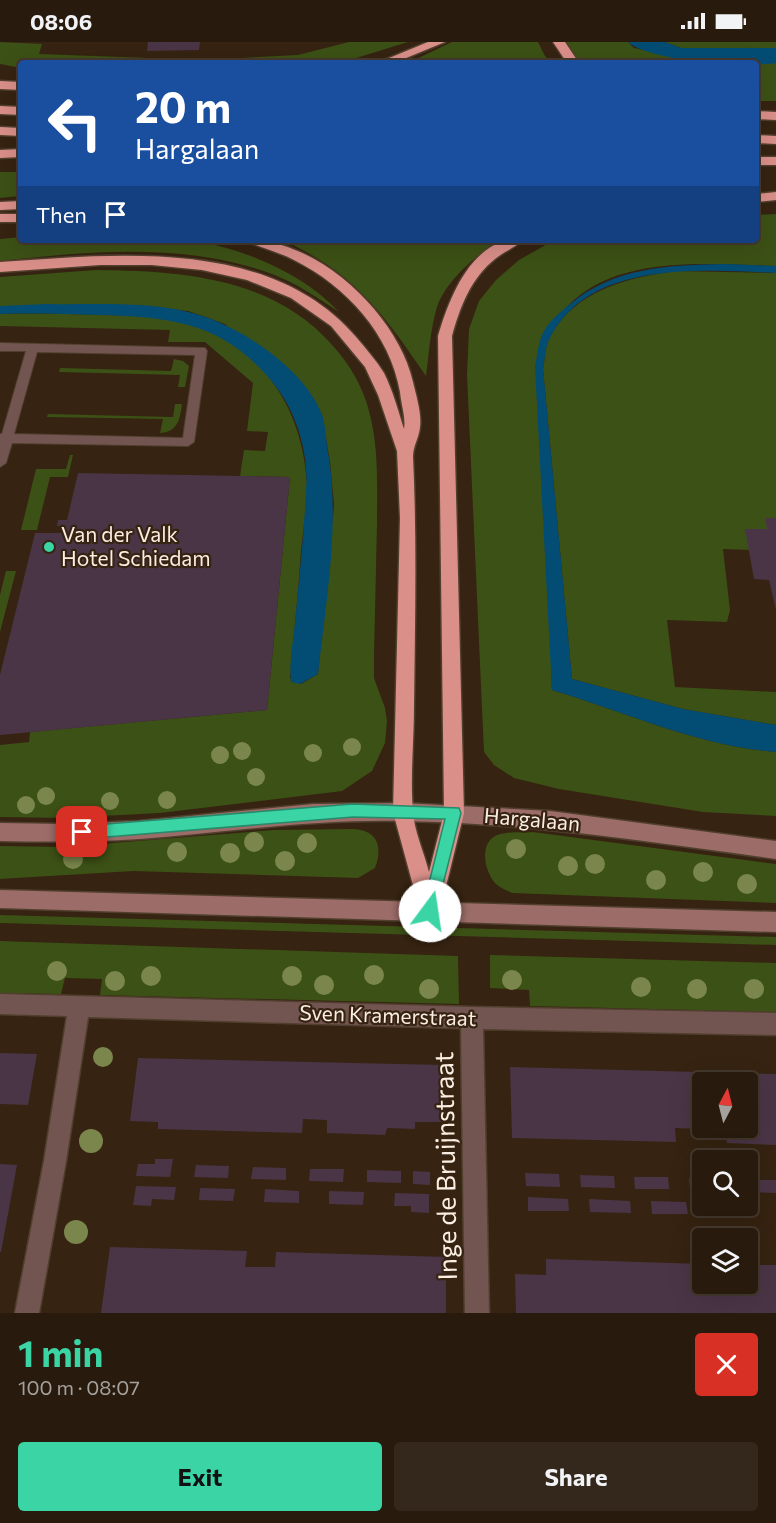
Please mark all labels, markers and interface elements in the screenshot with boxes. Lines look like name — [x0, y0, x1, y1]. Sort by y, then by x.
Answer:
text: 08:06 — [30, 8, 92, 35]
text: 20 m — [135, 80, 231, 132]
icon: left — [36, 84, 114, 162]
text: Hargalaan — [135, 132, 259, 165]
icon: arrive — [99, 198, 132, 231]
text: Then — [36, 201, 87, 228]
place label: Van der Valk Hotel Schiedam — [61, 521, 211, 570]
marker: Van der Valk Hotel Schiedam — [42, 540, 56, 554]
street label: Hargalaan — [483, 802, 581, 835]
pin — [56, 806, 107, 857]
icon: arrive — [65, 815, 98, 848]
position arrow — [398, 879, 462, 943]
street label: Sven Kramerstraat — [299, 999, 477, 1030]
street label: Inge de Bruijnstraat — [427, 1051, 462, 1281]
north arrow — [692, 1072, 758, 1138]
map controls — [692, 1072, 758, 1294]
button: search — [692, 1150, 758, 1216]
button: layers — [692, 1228, 758, 1294]
text: 1 min — [18, 1330, 103, 1374]
button: close — [695, 1333, 758, 1396]
text: 100 m · 08:07 — [18, 1375, 140, 1399]
button: Exit — [18, 1442, 382, 1511]
button: Share — [394, 1442, 758, 1511]

